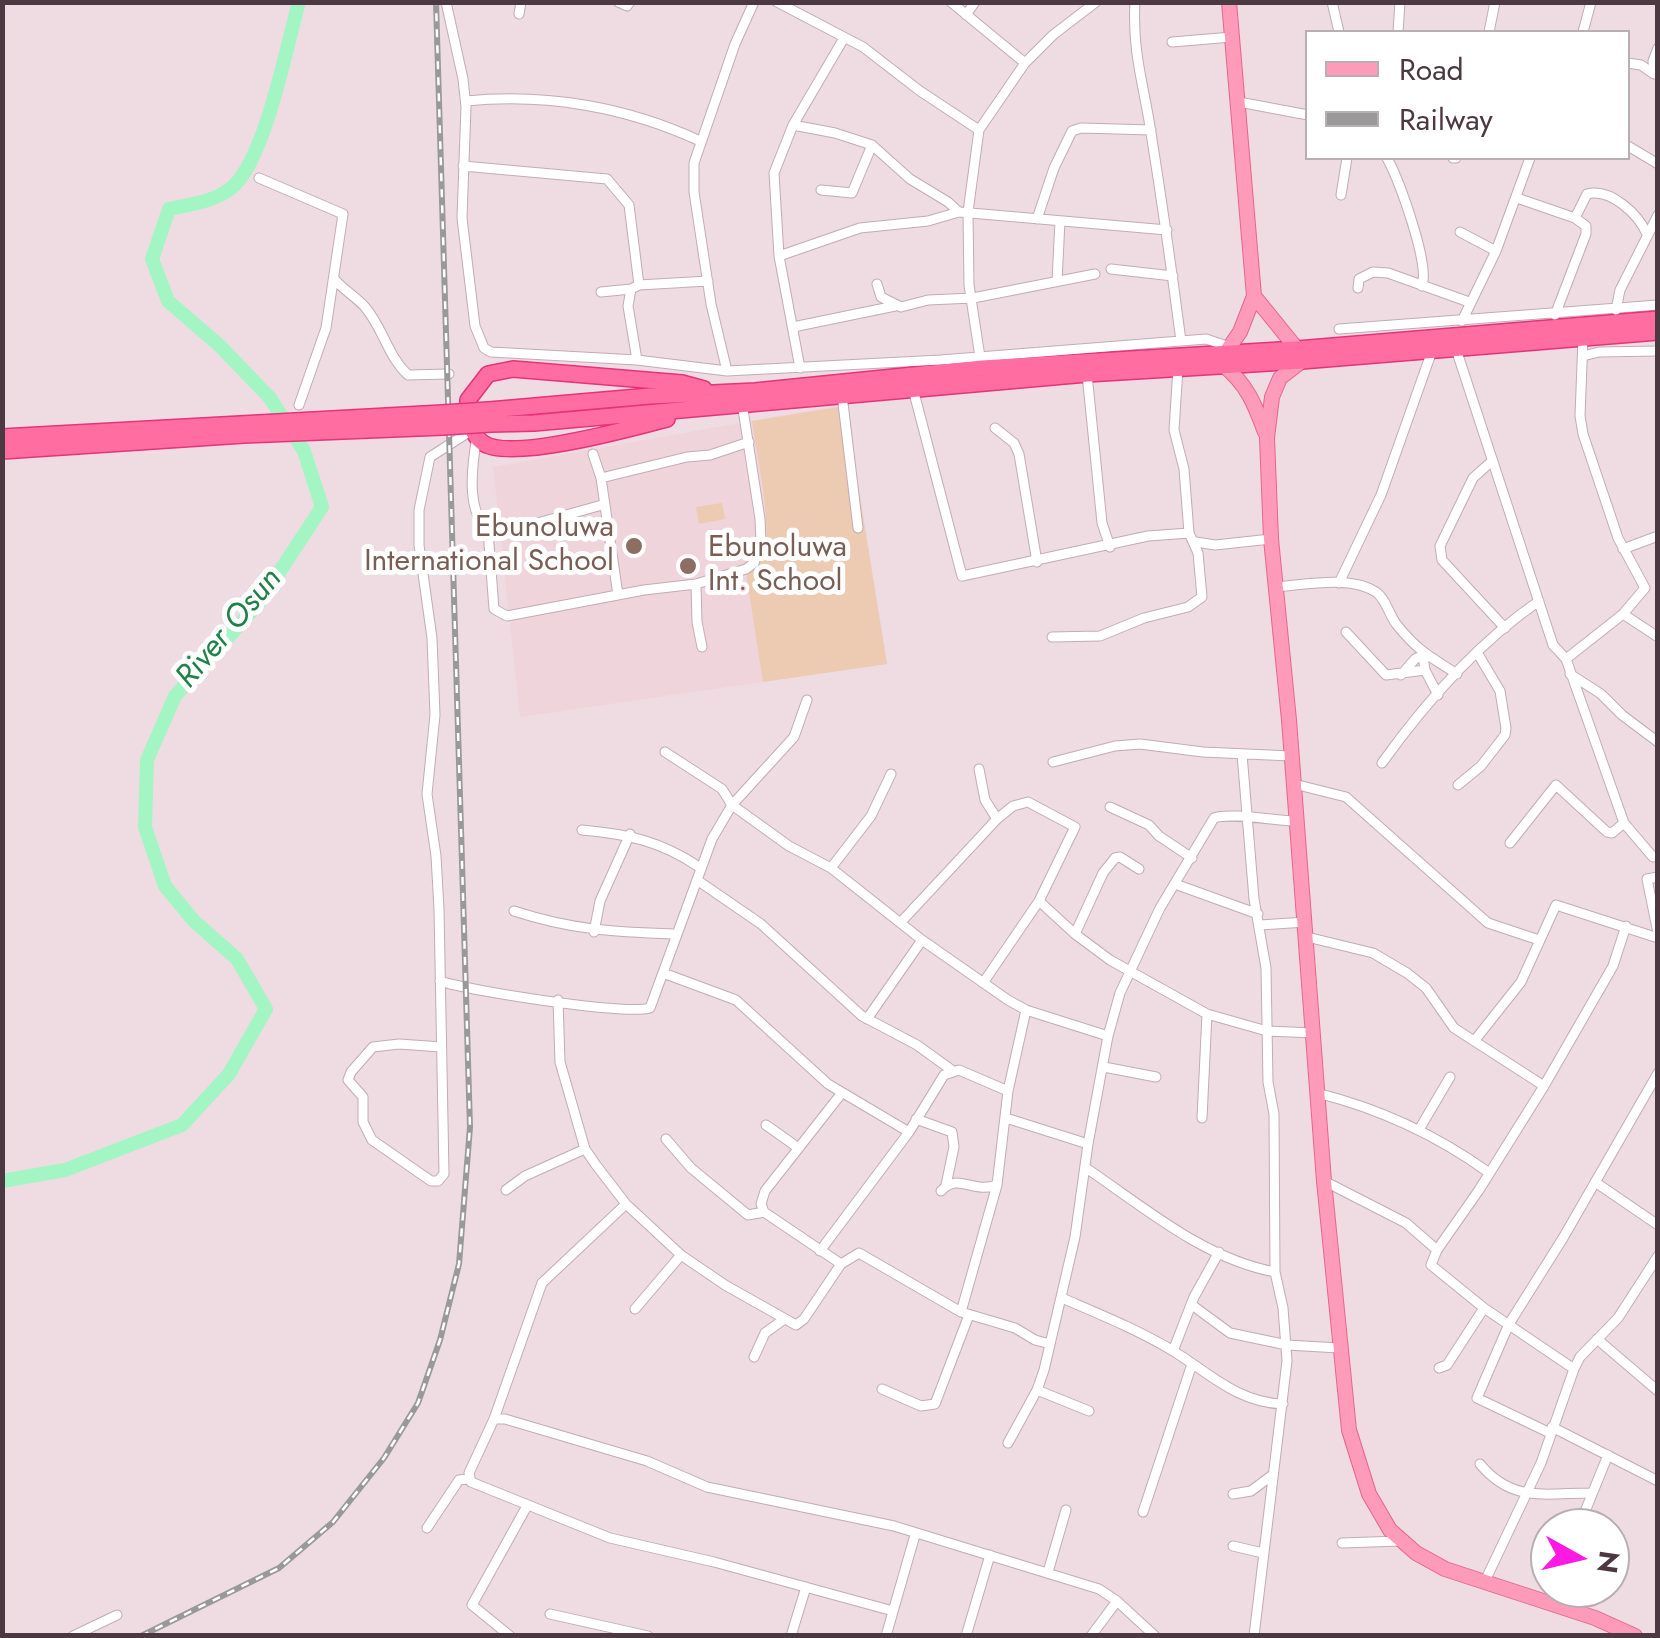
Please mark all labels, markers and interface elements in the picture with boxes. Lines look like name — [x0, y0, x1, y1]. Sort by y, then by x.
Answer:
legend — [1305, 30, 1630, 160]
text: Road — [1399, 48, 1464, 91]
text: Railway — [1399, 98, 1493, 141]
place label: Ebunoluwa International School — [364, 511, 614, 582]
place label: Ebunoluwa Int. School — [708, 531, 847, 602]
marker: Ebunoluwa International School — [623, 535, 645, 557]
marker: Ebunoluwa Int. School — [677, 555, 699, 577]
water label: River Osun — [169, 561, 291, 697]
north arrow — [1530, 1508, 1630, 1608]
text: N — [1586, 1548, 1630, 1576]

